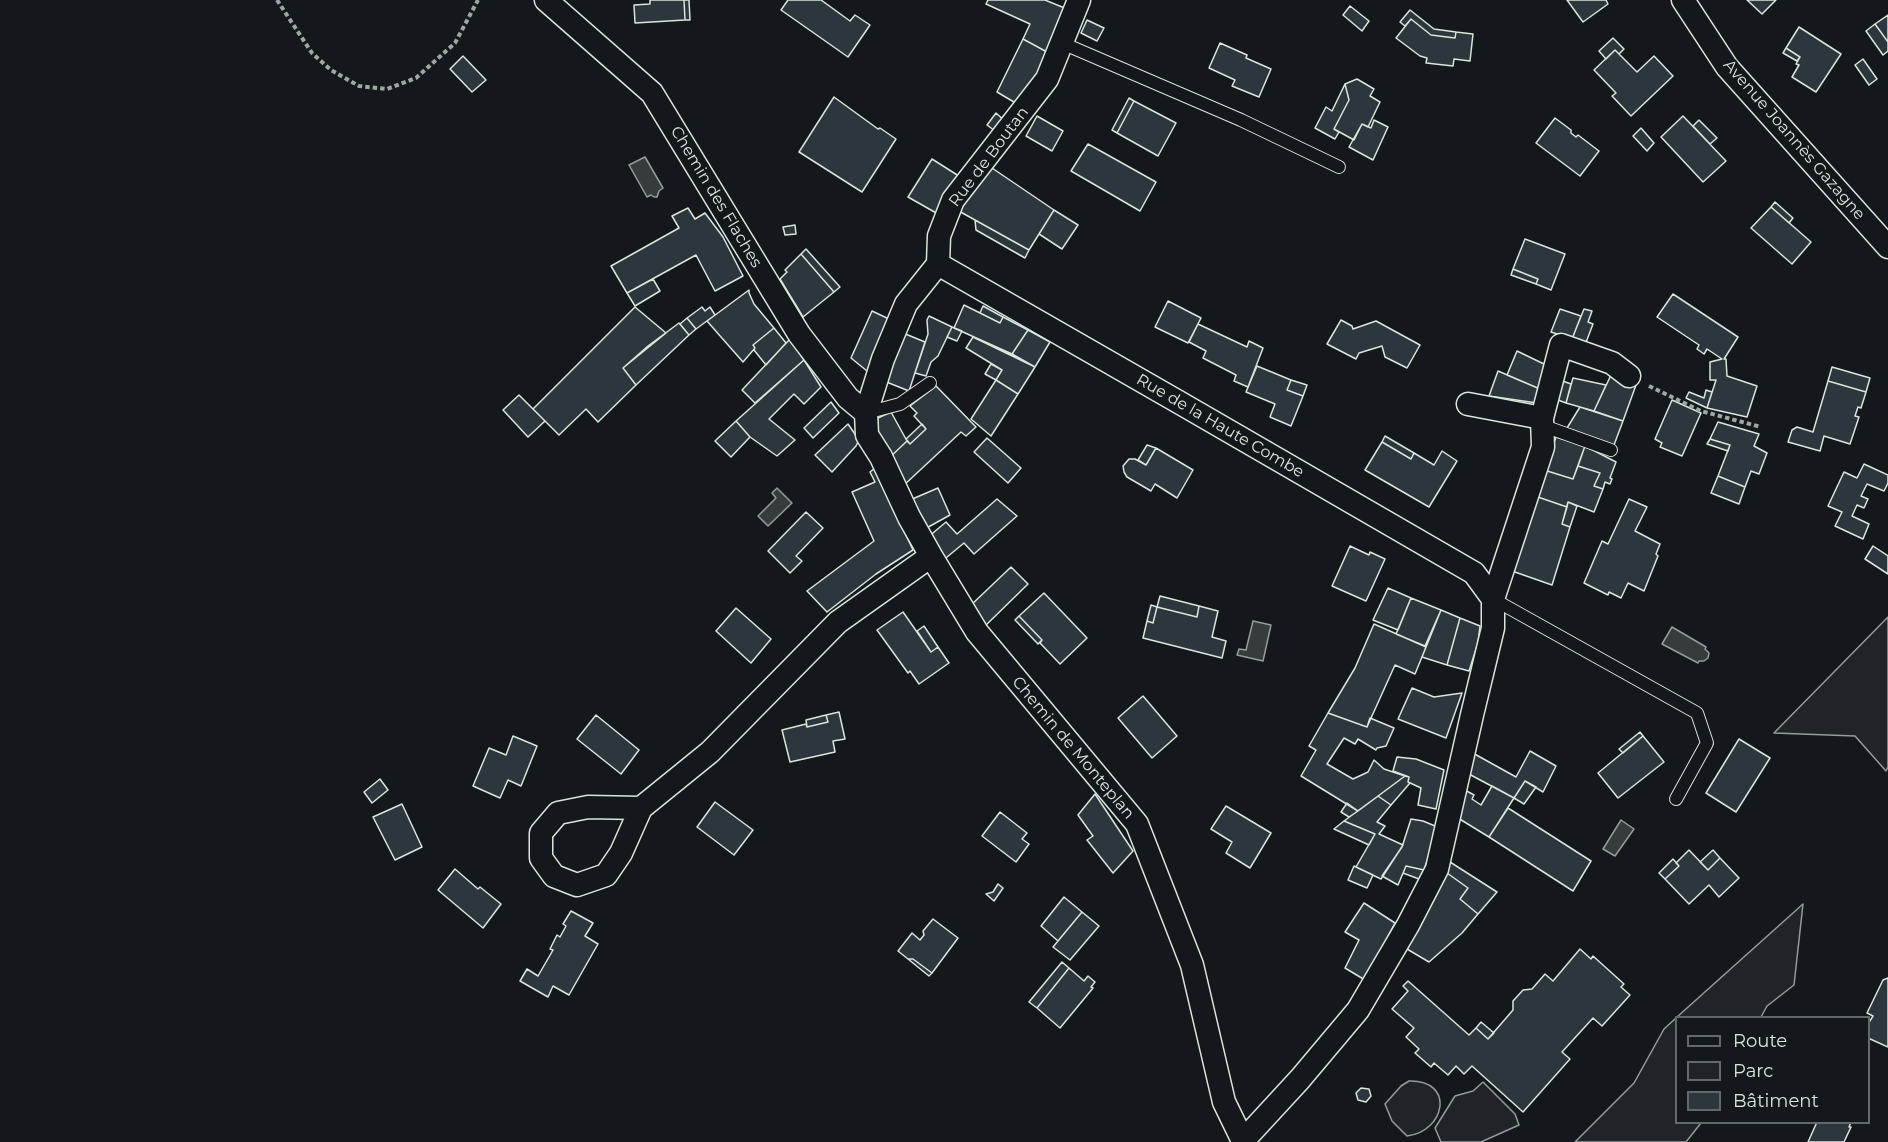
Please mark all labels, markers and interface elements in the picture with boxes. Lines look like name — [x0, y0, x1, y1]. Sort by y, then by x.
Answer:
street label: Avenue Joannès Gazagne — [1719, 56, 1869, 224]
street label: Rue de Boutan — [945, 103, 1033, 211]
street label: Chemin des Flaches — [666, 123, 766, 271]
street label: Rue de la Haute Combe — [1133, 370, 1307, 482]
street label: Chemin de Monteplan — [1008, 673, 1138, 823]
legend — [1675, 1016, 1870, 1124]
text: Route — [1733, 1030, 1787, 1052]
text: Parc — [1733, 1060, 1773, 1082]
text: Bâtiment — [1733, 1090, 1819, 1112]

